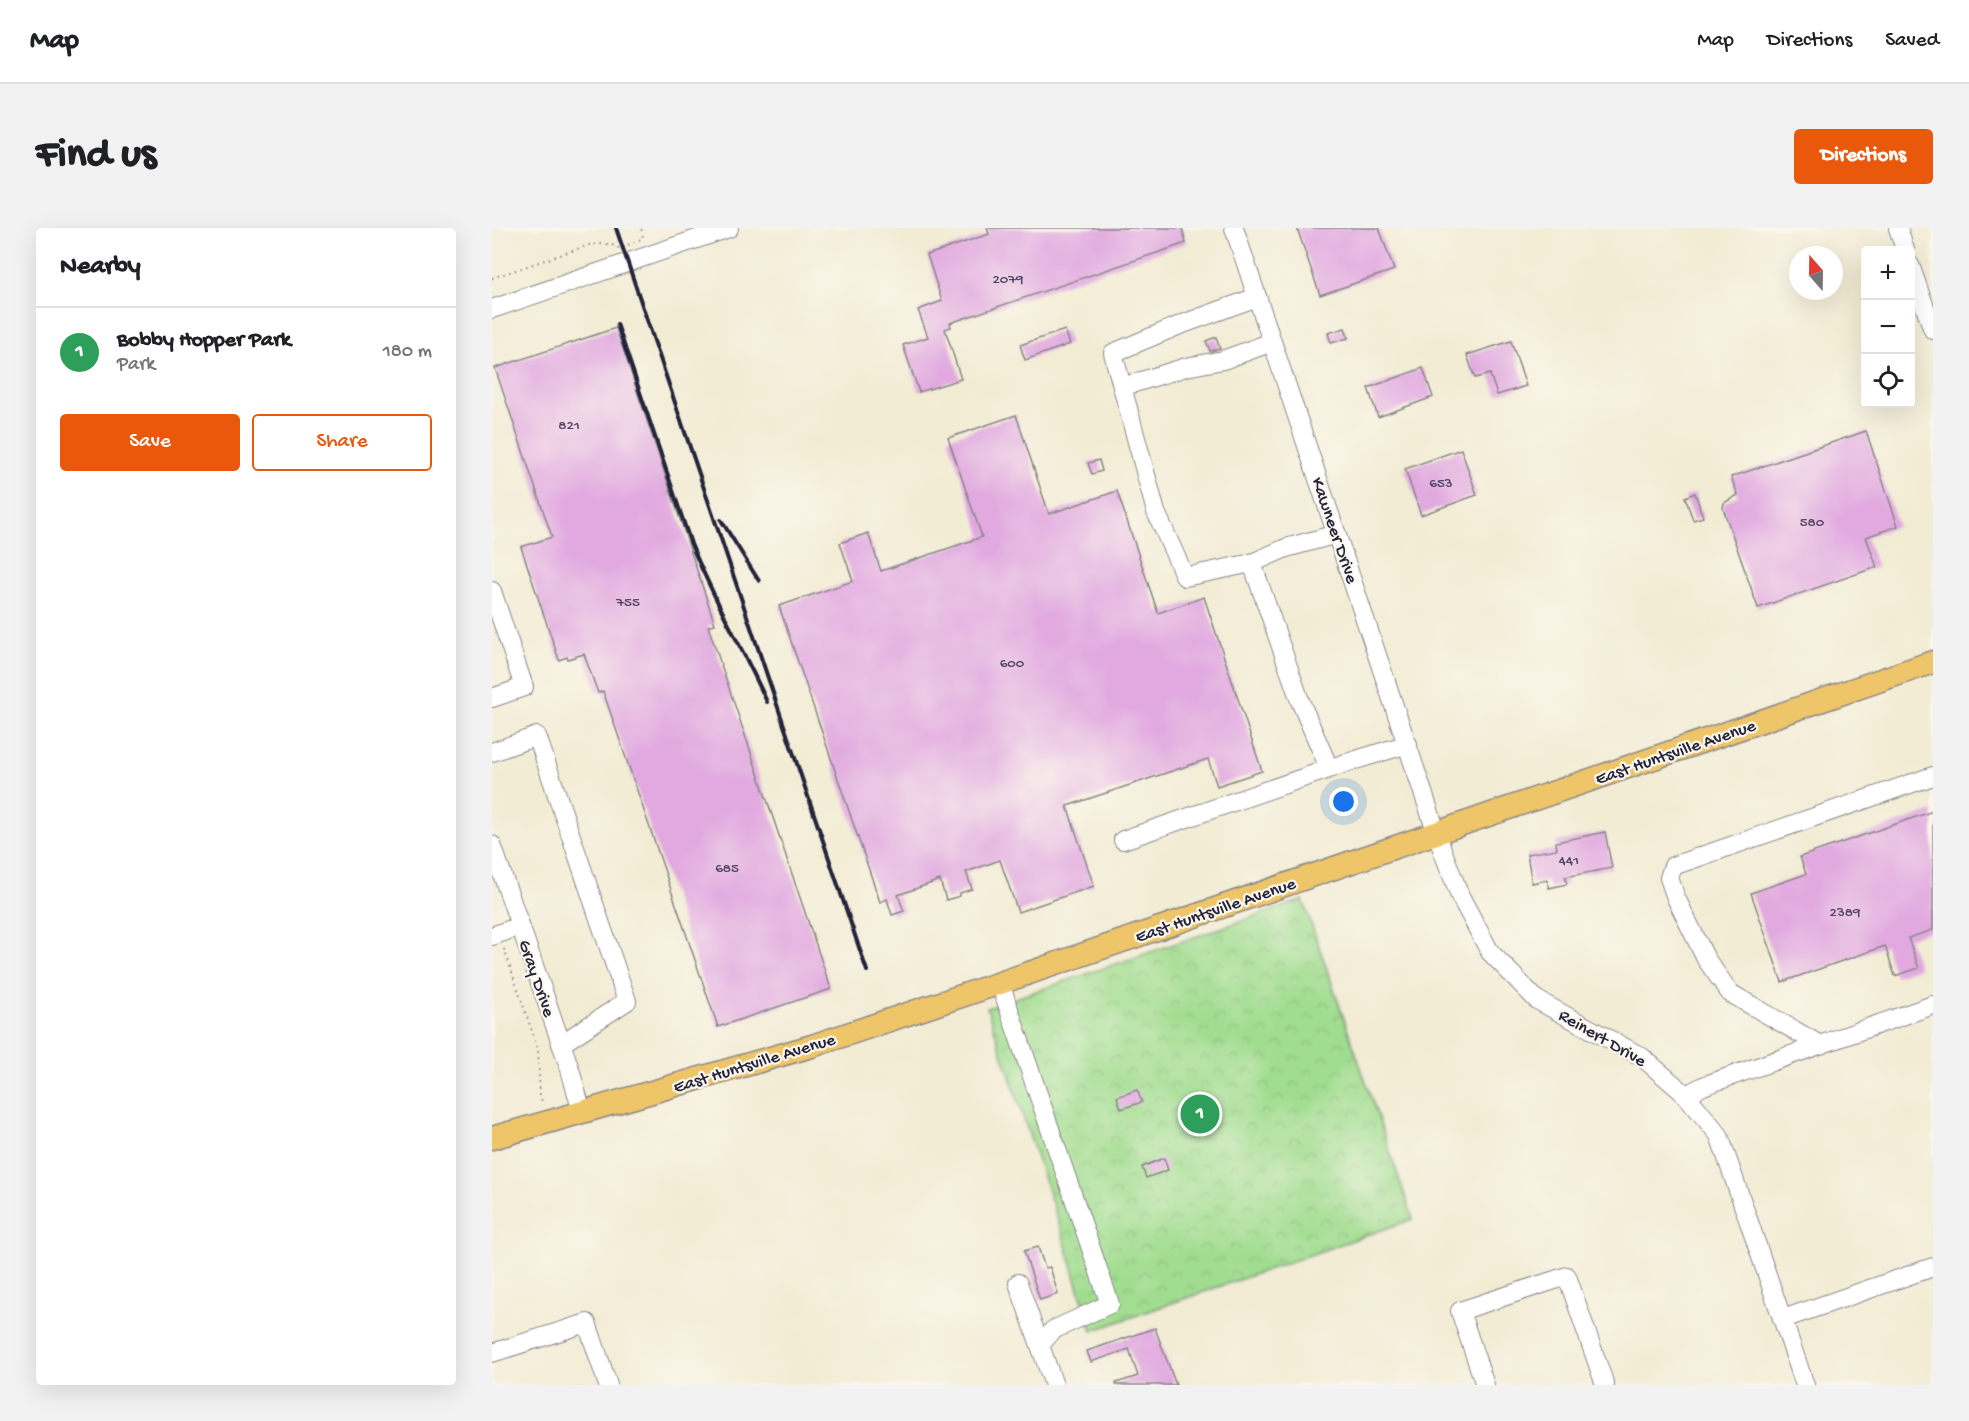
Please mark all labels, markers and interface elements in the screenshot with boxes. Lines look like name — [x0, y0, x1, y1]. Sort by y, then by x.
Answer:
text: Map — [30, 25, 79, 58]
text: Map — [1697, 29, 1734, 54]
text: Directions — [1767, 29, 1852, 54]
text: Saved — [1885, 29, 1939, 54]
button: Directions — [1794, 129, 1933, 184]
text: Find us — [36, 132, 156, 181]
north arrow — [1789, 246, 1843, 300]
map controls — [1861, 246, 1915, 408]
button: + — [1861, 246, 1915, 300]
text: Nearby — [60, 252, 141, 283]
house number: 2079 — [992, 271, 1024, 289]
button: − — [1861, 300, 1915, 354]
text: Bobby Hopper Park — [117, 328, 291, 354]
text: 1 — [75, 341, 84, 364]
text: 180 m — [383, 341, 432, 364]
text: Park — [117, 354, 155, 377]
button: locate — [1861, 354, 1915, 408]
button: Save — [60, 414, 240, 471]
button: Share — [252, 414, 432, 471]
house number: 821 — [558, 417, 580, 435]
street label: Kawneer Drive — [1306, 475, 1362, 587]
house number: 653 — [1429, 475, 1453, 493]
house number: 580 — [1800, 514, 1825, 532]
house number: 755 — [615, 594, 640, 612]
house number: 600 — [1000, 655, 1025, 673]
street label: East Huntsville Avenue — [1593, 716, 1759, 791]
your location — [1329, 787, 1358, 816]
house number: 441 — [1559, 852, 1579, 870]
house number: 685 — [715, 860, 739, 878]
street label: East Huntsville Avenue — [1133, 874, 1299, 949]
house number: 2389 — [1830, 904, 1861, 922]
street label: Gray Drive — [513, 938, 559, 1021]
street label: Reinert Drive — [1554, 1006, 1650, 1073]
street label: East Huntsville Avenue — [671, 1030, 839, 1099]
pin: 1 — [1180, 1092, 1220, 1136]

